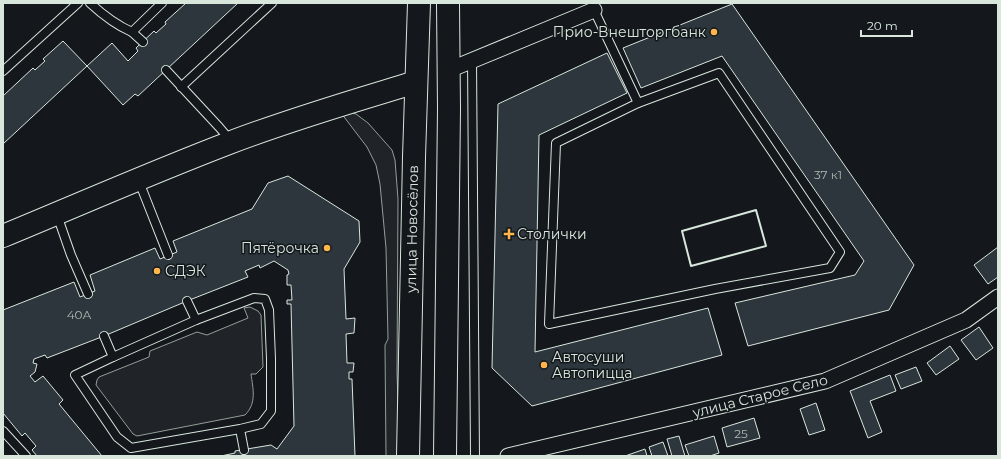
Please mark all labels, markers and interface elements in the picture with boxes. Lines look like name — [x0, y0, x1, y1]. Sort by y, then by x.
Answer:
scale bar — [861, 12, 912, 38]
text: 20 m — [867, 18, 898, 33]
place label: Прио-Внешторгбанк — [553, 23, 706, 41]
marker: Прио-Внешторгбанк — [709, 27, 719, 37]
street label: улица Новосёлов — [402, 165, 422, 294]
house number: 37 к1 — [814, 167, 842, 182]
place label: Столички — [517, 225, 587, 243]
marker: Столички — [504, 229, 514, 239]
place label: Пятёрочка — [241, 239, 319, 257]
marker: Пятёрочка — [322, 243, 332, 253]
place label: СДЭК — [165, 262, 206, 280]
marker: СДЭК — [152, 266, 162, 276]
house number: 40А — [67, 307, 91, 322]
place label: Автосуши Автопицца — [552, 348, 633, 382]
marker: Автосуши Автопицца — [539, 360, 549, 370]
street label: улица Старое Село — [690, 370, 830, 422]
house number: 25 — [734, 426, 748, 441]

